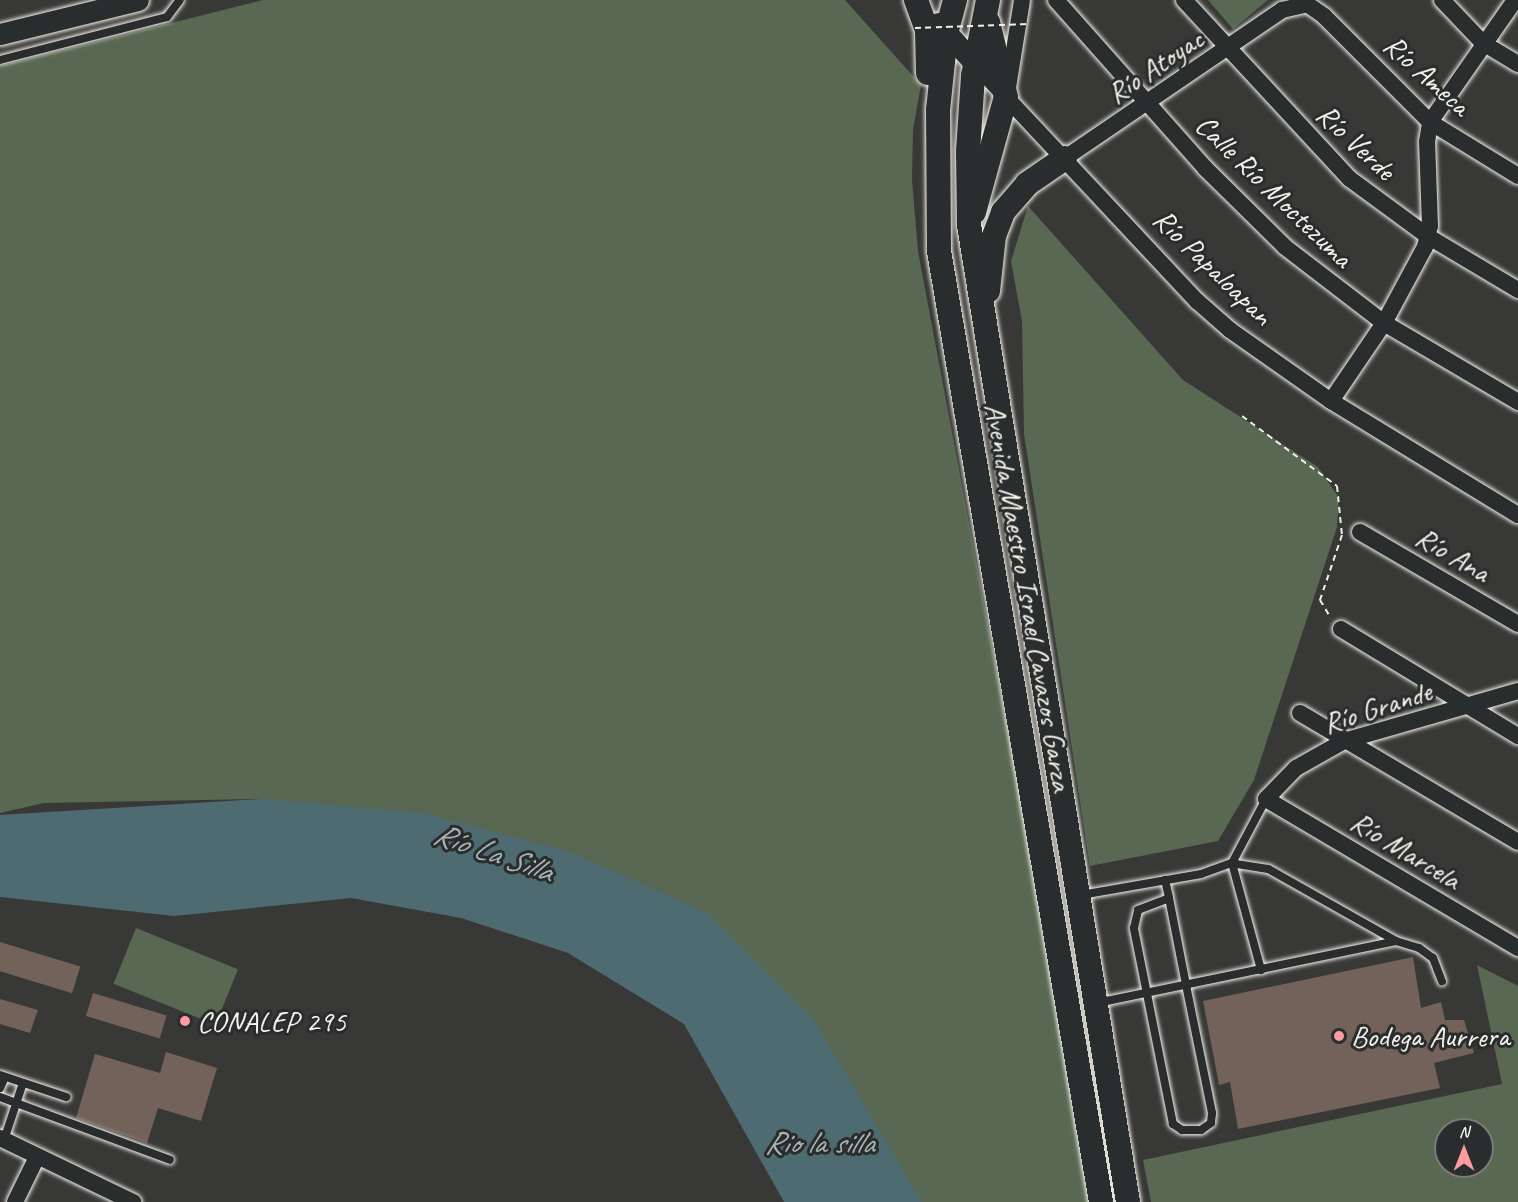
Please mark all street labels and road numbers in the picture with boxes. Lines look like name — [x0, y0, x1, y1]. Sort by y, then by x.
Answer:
street label: Río Atoyac — [1100, 21, 1210, 111]
street label: Río Ameca — [1376, 27, 1478, 123]
street label: Río Verde — [1309, 96, 1403, 188]
street label: Calle Río Moctezuma — [1187, 106, 1361, 276]
street label: Río Papaloapan — [1145, 200, 1281, 334]
street label: Avenida Maestro Israel Cavazos Garza — [977, 401, 1081, 793]
street label: Río Ana — [1409, 518, 1497, 590]
street label: Río Grande — [1318, 672, 1436, 742]
street label: Río Marcela — [1344, 803, 1468, 897]

